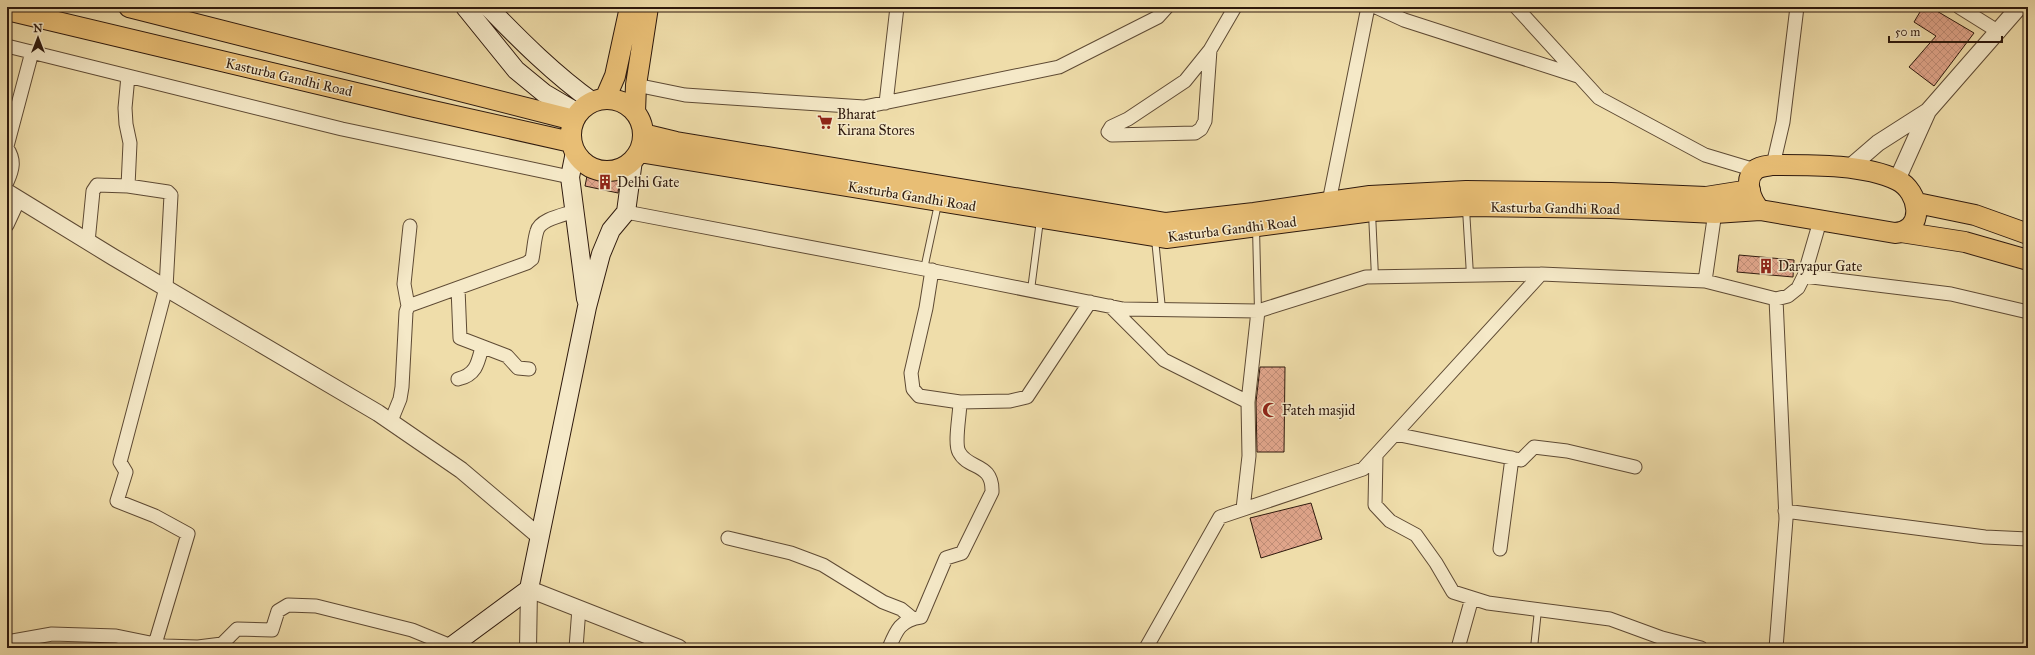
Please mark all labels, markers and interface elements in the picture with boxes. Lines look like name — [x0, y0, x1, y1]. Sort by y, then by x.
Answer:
north arrow — [18, 18, 58, 58]
scale bar — [1889, 18, 2002, 44]
text: N — [33, 22, 43, 35]
text: 50 m — [1895, 25, 1920, 39]
street label: Kasturba Gandhi Road — [224, 55, 354, 100]
place label: Bharat Kirana Stores — [837, 106, 915, 139]
supermarket icon: Bharat Kirana Stores — [816, 113, 834, 131]
building icon: Delhi Gate — [596, 173, 614, 191]
place label: Delhi Gate — [617, 174, 679, 191]
street label: Kasturba Gandhi Road — [847, 178, 977, 215]
street label: Kasturba Gandhi Road — [1490, 199, 1620, 218]
street label: Kasturba Gandhi Road — [1167, 213, 1297, 246]
building icon: Daryapur Gate — [1757, 257, 1775, 275]
place label: Daryapur Gate — [1778, 258, 1862, 275]
mosque icon: Fateh masjid — [1261, 401, 1279, 419]
place label: Fateh masjid — [1282, 402, 1355, 419]

